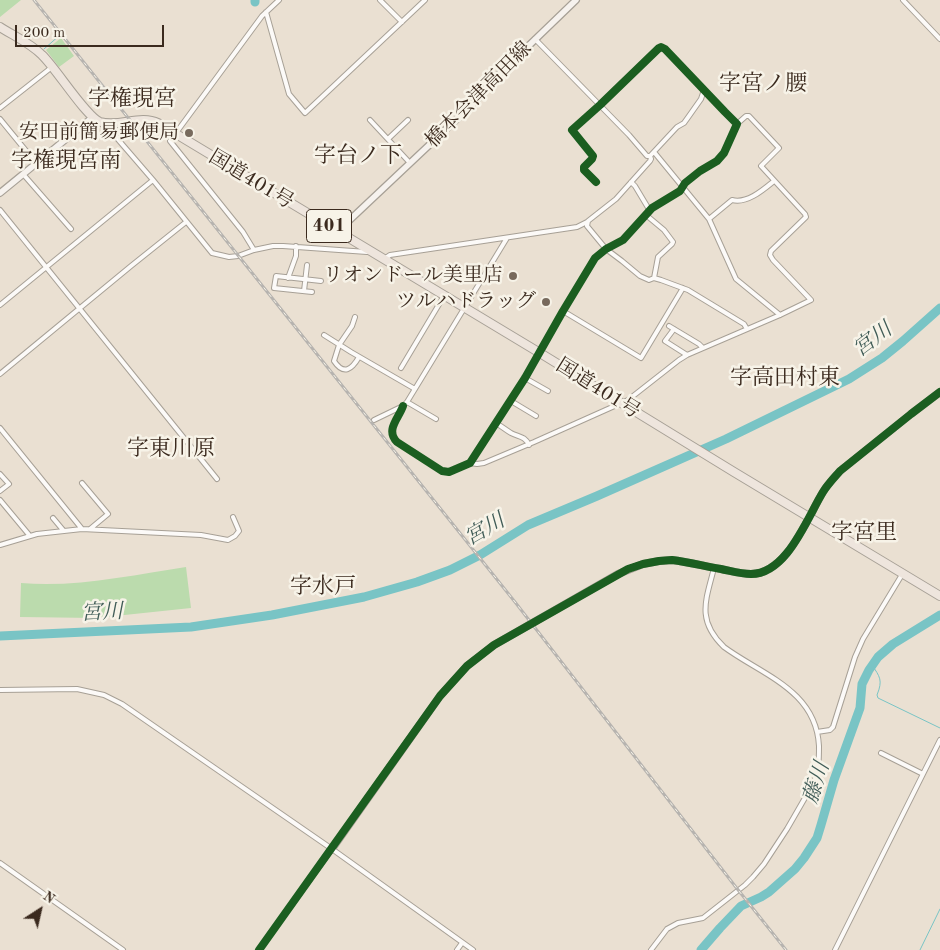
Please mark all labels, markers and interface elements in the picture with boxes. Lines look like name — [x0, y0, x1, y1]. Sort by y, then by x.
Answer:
scale bar — [18, 15, 166, 47]
text: 200 m — [23, 26, 65, 41]
street label: 橋本会津高田線 — [421, 37, 537, 153]
district label: 字宮ノ腰 — [719, 71, 807, 97]
district label: 字権現宮 — [88, 86, 176, 112]
place label: 安田前簡易郵便局 — [19, 121, 179, 145]
marker: 安田前簡易郵便局 — [183, 127, 195, 139]
district label: 字台ノ下 — [314, 143, 402, 169]
street label: 国道401号 — [204, 145, 298, 215]
district label: 字権現宮南 — [11, 148, 121, 174]
road number: 401 — [306, 210, 352, 242]
place label: リオンドール美里店 — [323, 264, 503, 288]
marker: リオンドール美里店 — [507, 270, 519, 282]
place label: ツルハドラッグ — [396, 290, 536, 314]
marker: ツルハドラッグ — [540, 296, 552, 308]
water label: 宮川 — [849, 317, 897, 363]
street label: 国道401号 — [551, 354, 645, 424]
district label: 字高田村東 — [730, 365, 840, 391]
district label: 字東川原 — [127, 436, 215, 462]
water label: 宮川 — [461, 509, 509, 551]
district label: 字宮里 — [831, 520, 897, 546]
district label: 字水戸 — [290, 574, 356, 600]
water label: 宮川 — [80, 599, 124, 627]
water label: 藤川 — [799, 759, 835, 807]
north arrow — [15, 885, 65, 935]
text: N — [40, 889, 57, 907]

